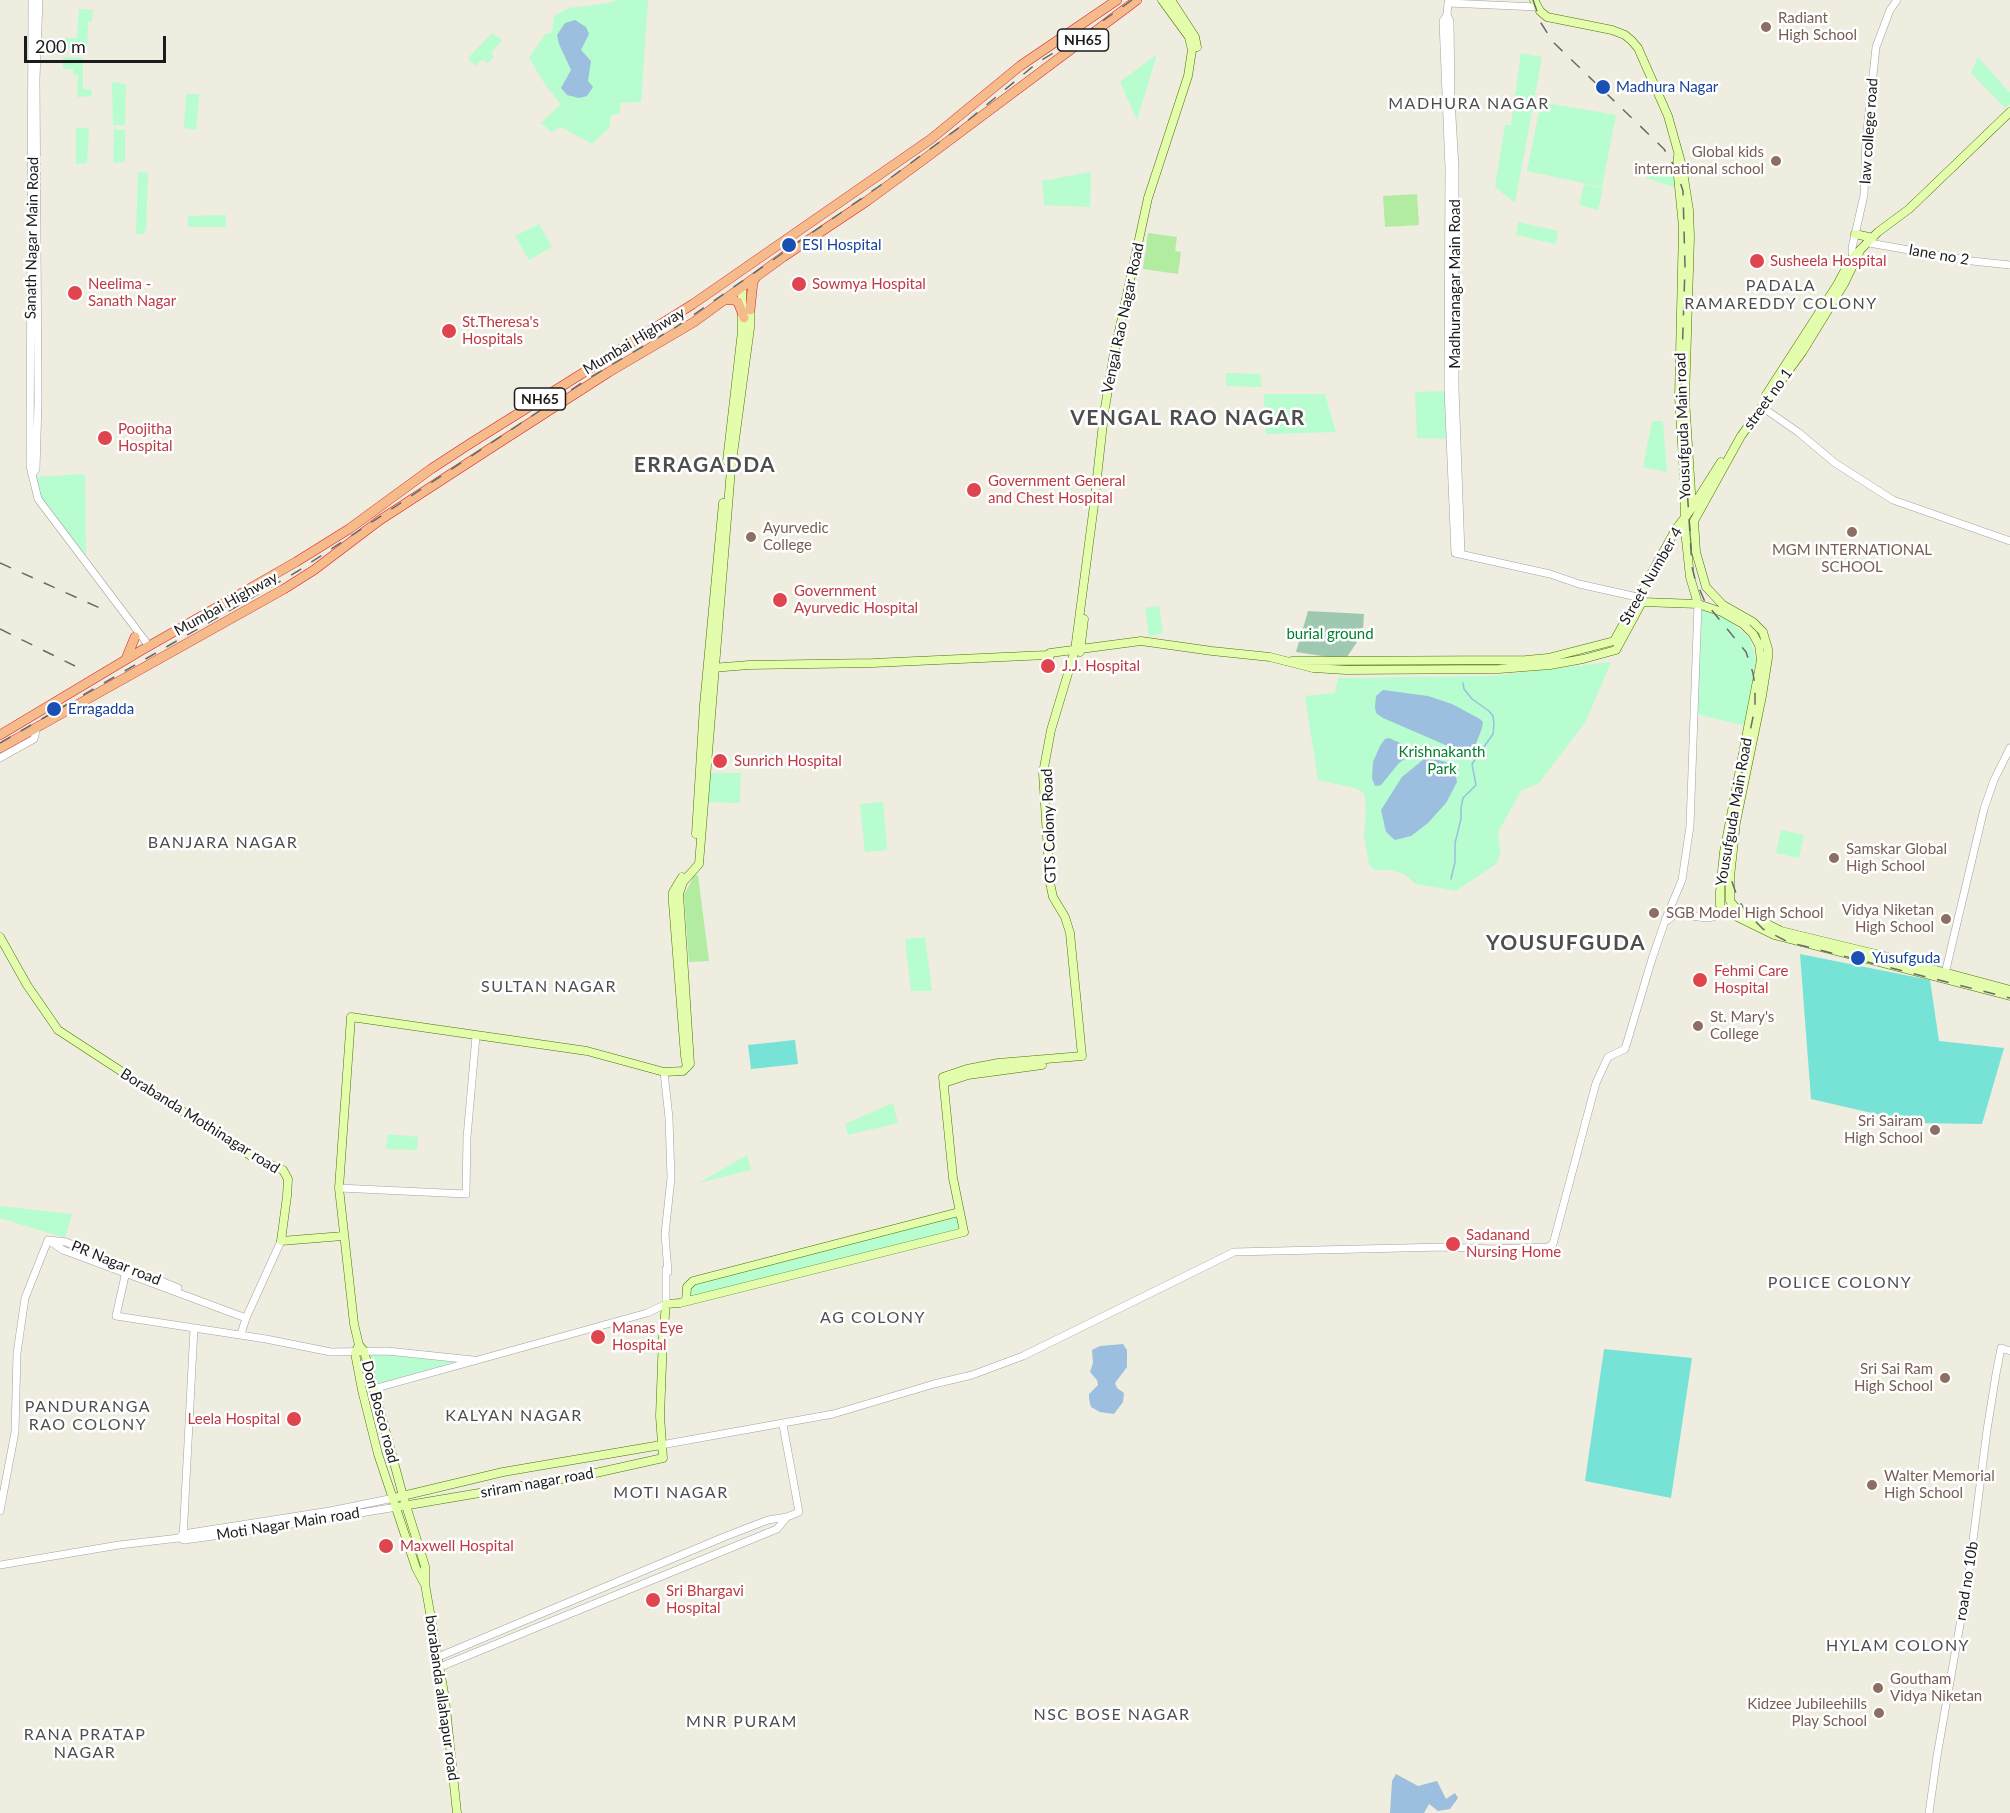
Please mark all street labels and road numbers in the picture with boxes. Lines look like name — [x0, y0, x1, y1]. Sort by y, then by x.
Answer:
road number: NH65 — [1058, 29, 1108, 51]
street label: law college road — [1856, 77, 1882, 185]
street label: Sanath Nagar Main Road — [22, 157, 42, 319]
street label: Madhuranagar Main Road — [1446, 199, 1464, 369]
street label: Vengal Rao Nagar Road — [1098, 241, 1148, 395]
street label: lane no 2 — [1908, 241, 1970, 269]
street label: Mumbai Highway — [580, 304, 688, 378]
street label: Yousufguda Main road — [1671, 352, 1695, 500]
street label: street no 1 — [1740, 365, 1796, 433]
road number: NH65 — [514, 388, 566, 410]
street label: Street Number 4 — [1616, 524, 1686, 628]
street label: Mumbai Highway — [171, 568, 281, 640]
street label: Yousufguda Main Road — [1712, 736, 1756, 888]
street label: GTS Colony Road — [1038, 768, 1060, 884]
street label: Borabanda Mothinagar road — [117, 1065, 283, 1177]
street label: PR Nagar road — [69, 1237, 163, 1289]
street label: Don Bosco road — [358, 1359, 402, 1465]
street label: sriram nagar road — [479, 1464, 595, 1502]
street label: Moti Nagar Main road — [215, 1504, 361, 1544]
street label: road no 10b — [1952, 1540, 1982, 1622]
street label: borabanda allahapur road — [421, 1614, 463, 1782]

